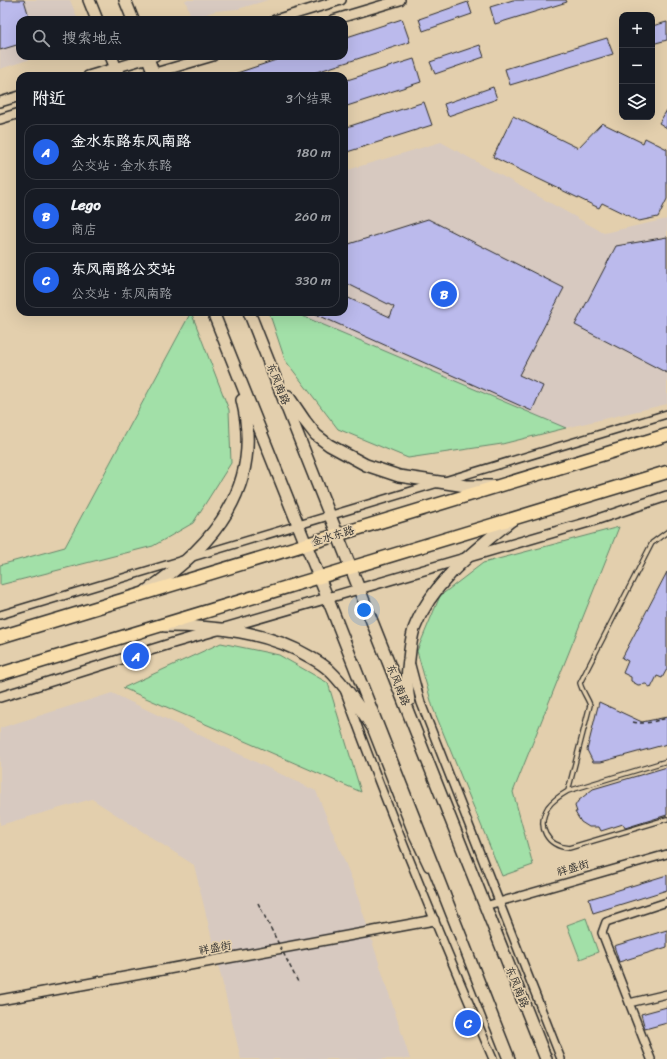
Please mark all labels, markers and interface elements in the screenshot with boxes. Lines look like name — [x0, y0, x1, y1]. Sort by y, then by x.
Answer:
map controls — [619, 12, 655, 120]
button: + — [619, 12, 655, 48]
search box — [16, 16, 348, 60]
text: 搜索地点 — [62, 25, 122, 51]
icon: search — [30, 27, 52, 49]
button: − — [619, 48, 655, 84]
text: 附近 — [32, 83, 66, 113]
button: layers — [619, 84, 655, 120]
text: 3个结果 — [286, 87, 332, 110]
text: 金水东路东风南路 — [71, 128, 191, 154]
text: A — [42, 141, 50, 164]
text: 180 m — [296, 141, 331, 164]
text: 公交站 · 金水东路 — [71, 154, 172, 177]
text: Lego — [71, 192, 101, 218]
text: B — [42, 205, 50, 228]
text: 260 m — [295, 205, 331, 228]
text: 商店 — [71, 218, 97, 241]
text: 东风南路公交站 — [71, 256, 176, 282]
text: C — [42, 269, 50, 292]
text: 330 m — [295, 269, 331, 292]
pin: B — [431, 279, 457, 309]
text: 公交站 · 东风南路 — [71, 282, 172, 305]
street label: 东风南路 — [261, 360, 295, 408]
street label: 金水东路 — [309, 520, 357, 552]
your location — [354, 600, 374, 620]
pin: A — [123, 641, 149, 671]
street label: 东风南路 — [381, 661, 415, 709]
street label: 祥盛街 — [555, 854, 592, 882]
street label: 祥盛街 — [197, 936, 234, 960]
street label: 东风南路 — [500, 963, 534, 1011]
pin: C — [455, 1008, 481, 1038]

